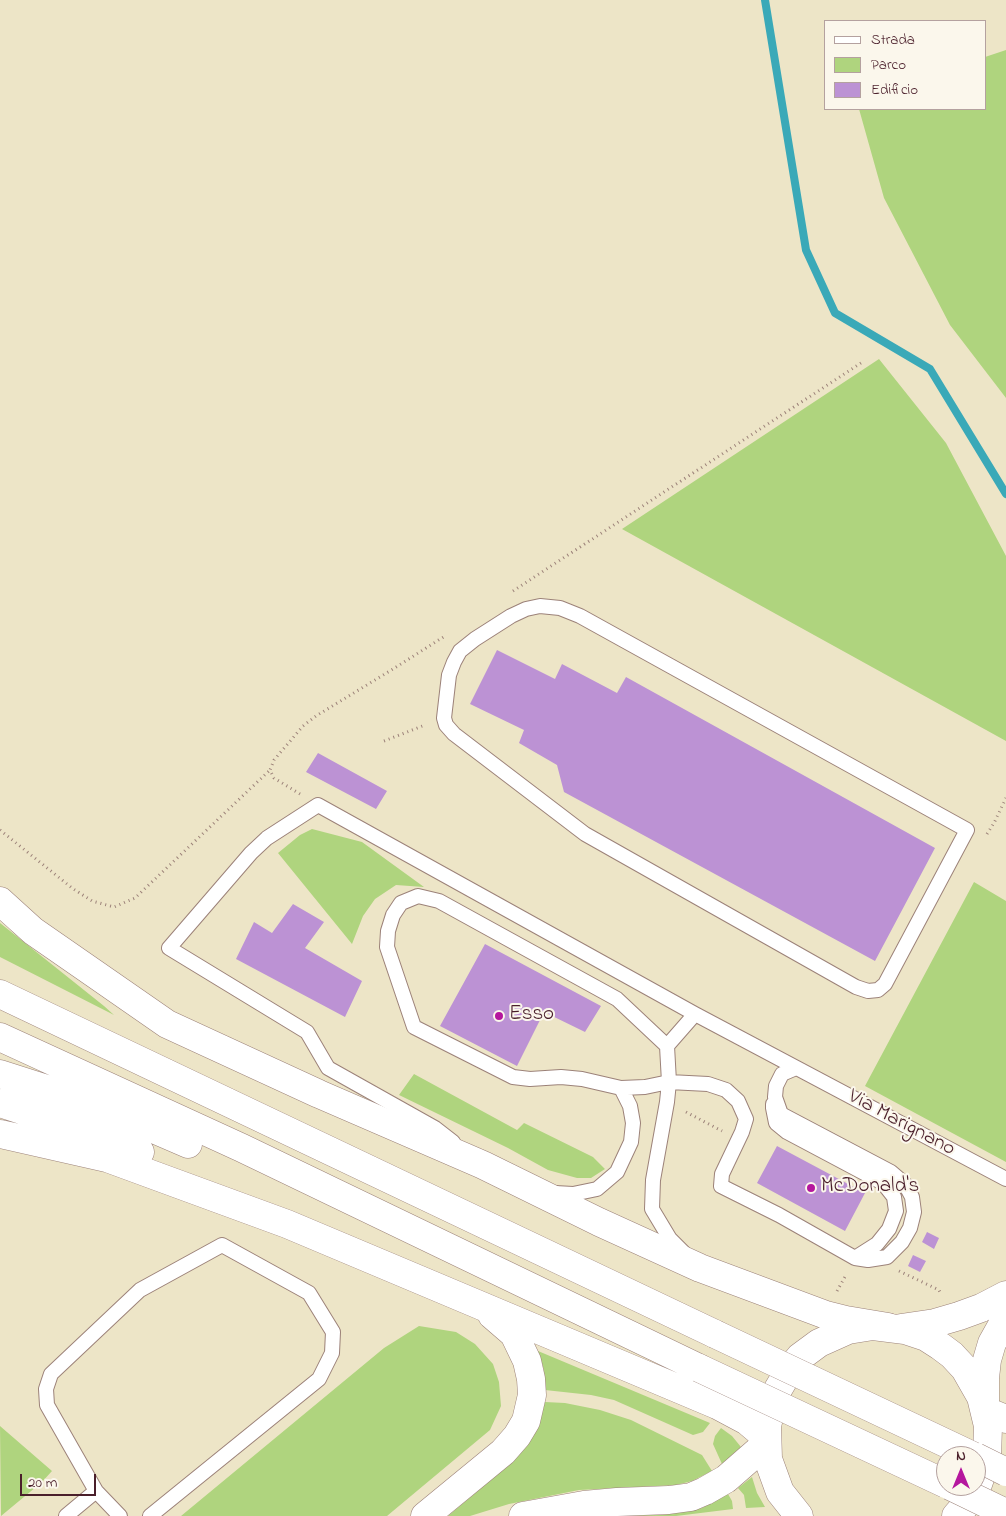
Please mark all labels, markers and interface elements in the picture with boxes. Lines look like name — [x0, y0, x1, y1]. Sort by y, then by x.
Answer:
legend — [824, 20, 986, 110]
text: Strada — [871, 29, 915, 51]
text: Parco — [871, 54, 906, 76]
text: Edificio — [871, 79, 918, 101]
place label: Esso — [509, 1003, 554, 1029]
marker: Esso — [493, 1010, 505, 1022]
street label: Via Marignano — [843, 1085, 959, 1163]
place label: McDonald's — [821, 1175, 919, 1201]
marker: McDonald's — [805, 1182, 817, 1194]
north arrow — [936, 1446, 986, 1496]
text: N — [956, 1446, 966, 1467]
scale bar — [22, 1464, 99, 1496]
text: 20 m — [28, 1472, 57, 1494]

